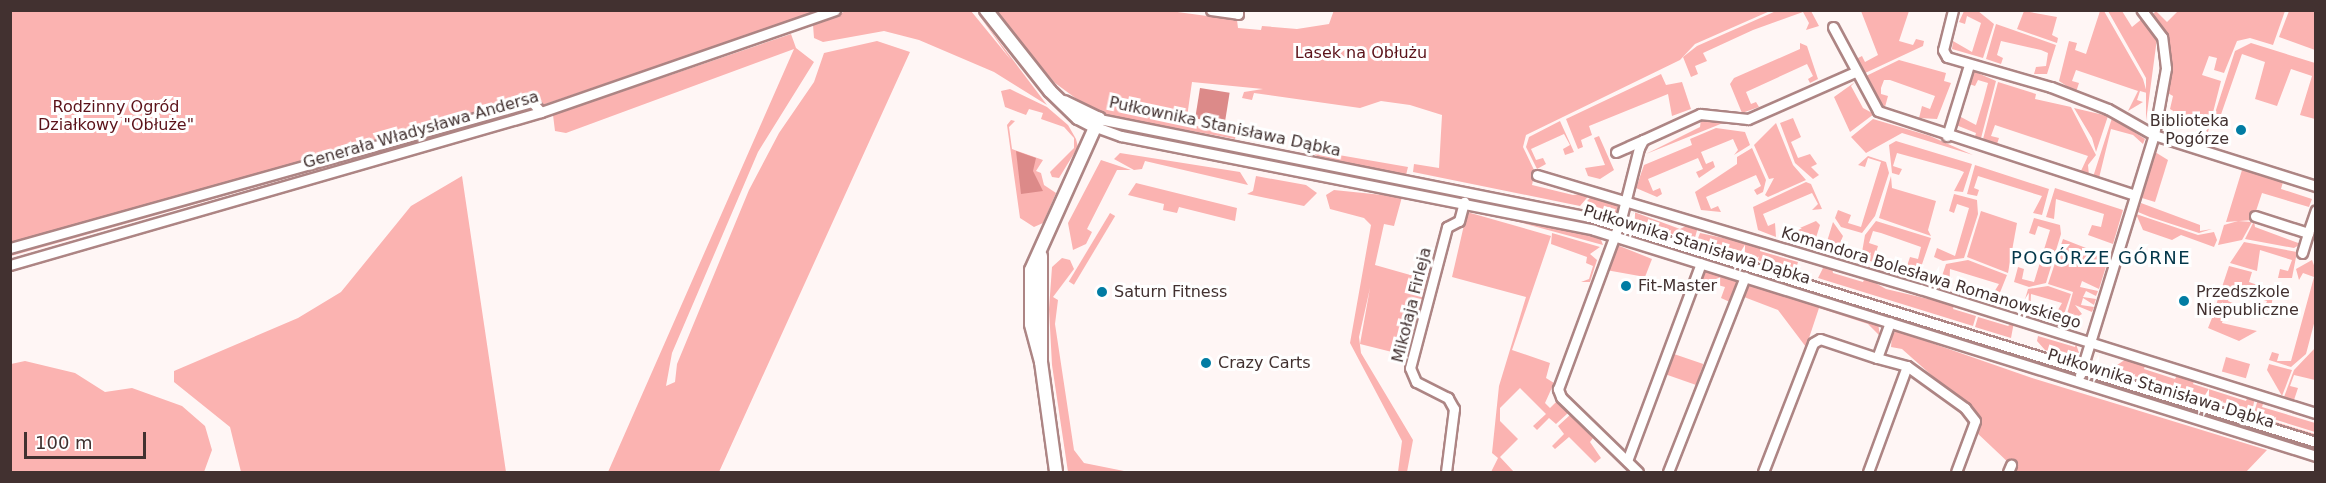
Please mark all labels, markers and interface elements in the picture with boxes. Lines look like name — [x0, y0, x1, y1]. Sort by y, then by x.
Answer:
park label: Lasek na Obłużu — [1295, 43, 1427, 63]
street label: Generała Władysława Andersa — [301, 87, 541, 173]
street label: Pułkownika Stanisława Dąbka — [1107, 93, 1343, 161]
park label: Rodzinny Ogród Działkowy "Obłuże" — [38, 97, 194, 135]
place label: Biblioteka Pogórze — [2150, 111, 2229, 149]
marker: Biblioteka Pogórze — [2234, 123, 2248, 137]
street label: Pułkownika Stanisława Dąbka — [1581, 201, 1813, 289]
street label: Komandora Bolesława Romanowskiego — [1779, 223, 2083, 333]
street label: Mikołaja Firleja — [1388, 245, 1436, 365]
district label: POGÓRZE GÓRNE — [2011, 247, 2191, 269]
place label: Fit-Master — [1638, 276, 1717, 296]
marker: Fit-Master — [1619, 279, 1633, 293]
place label: Saturn Fitness — [1114, 282, 1227, 302]
place label: Przedszkole Niepubliczne — [2196, 282, 2299, 320]
marker: Saturn Fitness — [1095, 285, 1109, 299]
marker: Przedszkole Niepubliczne — [2177, 294, 2191, 308]
street label: Pułkownika Stanisława Dąbka — [2045, 345, 2277, 433]
place label: Crazy Carts — [1218, 353, 1311, 373]
marker: Crazy Carts — [1199, 356, 1213, 370]
scale bar — [27, 420, 148, 458]
text: 100 m — [35, 432, 93, 453]

